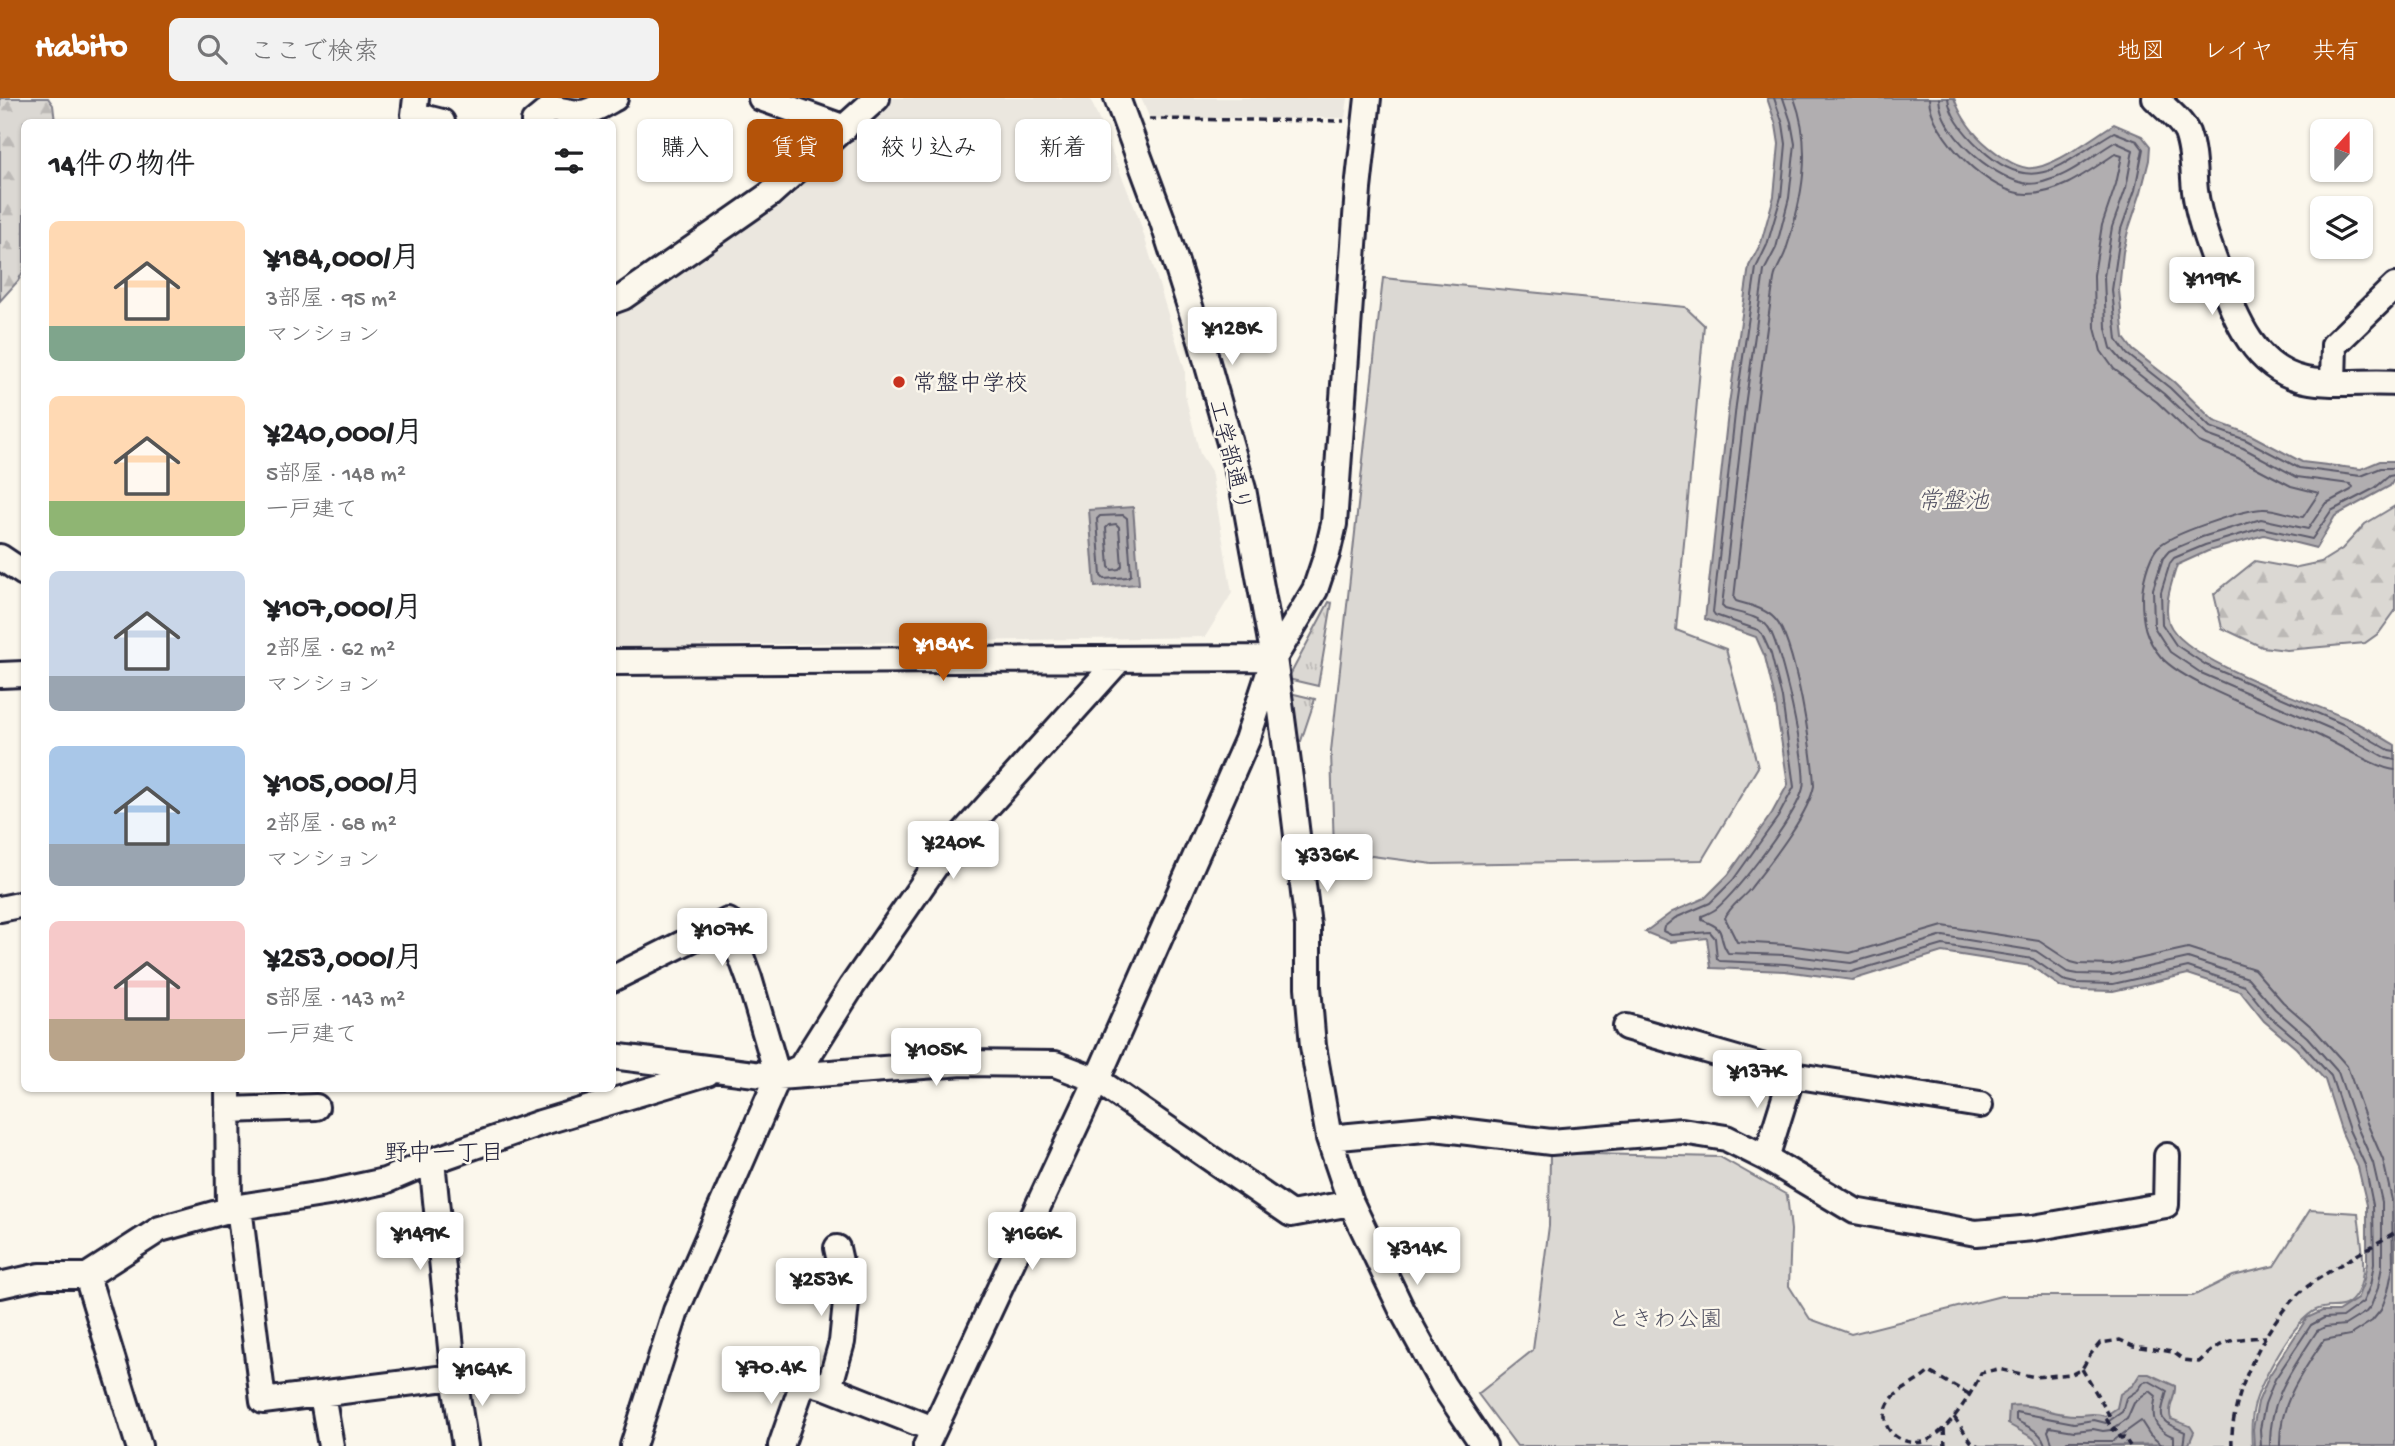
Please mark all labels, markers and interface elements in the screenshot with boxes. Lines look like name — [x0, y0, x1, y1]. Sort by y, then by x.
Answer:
search box — [169, 18, 659, 81]
text: Habito — [35, 30, 127, 68]
icon: search — [193, 30, 231, 68]
text: ここで検索 — [249, 39, 379, 70]
text: 地図 — [2117, 39, 2165, 68]
text: レイヤ — [2203, 39, 2274, 68]
text: 共有 — [2312, 39, 2360, 68]
chip: 購入 — [637, 119, 733, 182]
chip: 賃貸 — [747, 119, 843, 182]
chip: 絞り込み — [857, 119, 1001, 182]
chip: 新着 — [1015, 119, 1111, 182]
north arrow — [2310, 119, 2373, 182]
map controls — [2310, 119, 2373, 259]
icon: filters — [550, 142, 588, 180]
text: 14件の物件 — [49, 150, 195, 185]
button: layers — [2310, 196, 2373, 259]
text: ¥184,000/月 — [266, 243, 420, 278]
icon: home — [105, 249, 189, 333]
pin: ¥119K — [2163, 258, 2261, 317]
text: ¥119K — [2185, 266, 2239, 293]
text: 3部屋 · 95 m² — [266, 287, 397, 314]
pin: ¥128K — [1183, 308, 1281, 367]
text: ¥128K — [1204, 316, 1260, 343]
text: マンション — [266, 323, 380, 350]
place label: 常盤中学校 — [913, 371, 1028, 399]
marker: 常盤中学校 — [891, 374, 907, 390]
street label: 工学部通り — [1201, 397, 1255, 515]
text: ¥240,000/月 — [266, 418, 424, 453]
icon: home — [105, 424, 189, 508]
text: 5部屋 · 148 m² — [266, 462, 406, 489]
water label: 常盤池 — [1917, 488, 1990, 518]
text: 一戸建て — [266, 498, 358, 525]
text: ¥107,000/月 — [266, 593, 422, 628]
icon: home — [105, 599, 189, 683]
pin: ¥184K — [894, 624, 992, 683]
text: ¥184K — [915, 632, 971, 659]
text: 2部屋 · 62 m² — [266, 637, 395, 664]
text: マンション — [266, 673, 380, 700]
text: ¥105,000/月 — [266, 768, 423, 803]
icon: home — [105, 774, 189, 858]
text: 2部屋 · 68 m² — [266, 812, 397, 839]
pin: ¥240K — [904, 822, 1002, 881]
text: ¥240K — [924, 830, 982, 857]
pin: ¥336K — [1278, 834, 1376, 894]
text: ¥336K — [1298, 843, 1356, 870]
text: マンション — [266, 848, 380, 875]
pin: ¥107K — [673, 908, 771, 968]
text: ¥107K — [693, 917, 751, 944]
text: ¥253,000/月 — [266, 943, 424, 978]
icon: home — [105, 949, 189, 1033]
text: 5部屋 · 143 m² — [266, 987, 405, 1014]
text: 一戸建て — [266, 1023, 358, 1050]
pin: ¥105K — [887, 1028, 985, 1088]
text: ¥105K — [907, 1037, 965, 1064]
pin: ¥137K — [1708, 1051, 1806, 1110]
text: ¥137K — [1729, 1059, 1785, 1086]
district label: 野中一丁目 — [384, 1140, 504, 1170]
pin: ¥149K — [371, 1212, 469, 1272]
pin: ¥166K — [983, 1212, 1081, 1272]
text: ¥149K — [392, 1221, 448, 1248]
text: ¥166K — [1004, 1221, 1060, 1248]
pin: ¥314K — [1368, 1228, 1466, 1287]
text: ¥314K — [1389, 1236, 1445, 1263]
pin: ¥253K — [772, 1258, 870, 1318]
text: ¥253K — [792, 1267, 850, 1294]
park label: ときわ公園 — [1608, 1308, 1723, 1335]
pin: ¥70.4K — [714, 1346, 828, 1406]
pin: ¥164K — [433, 1348, 531, 1408]
text: ¥70.4K — [738, 1355, 804, 1382]
text: ¥164K — [454, 1357, 510, 1384]

